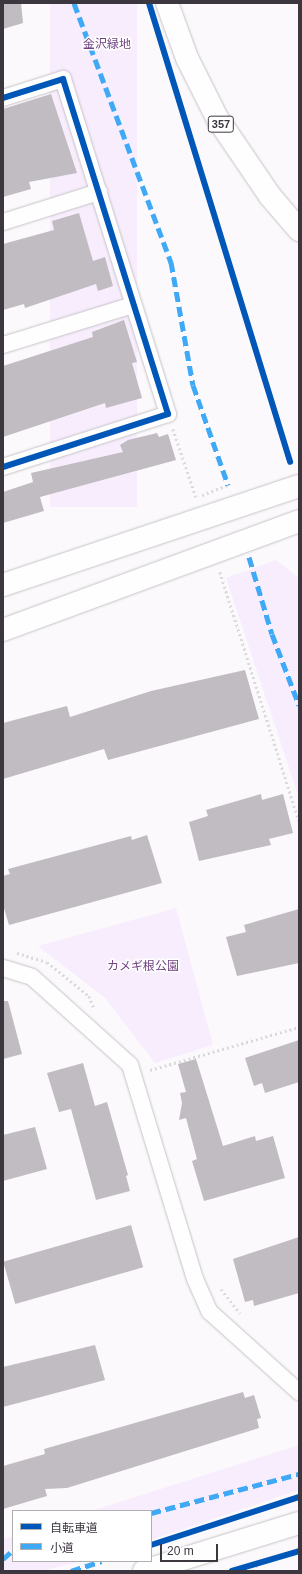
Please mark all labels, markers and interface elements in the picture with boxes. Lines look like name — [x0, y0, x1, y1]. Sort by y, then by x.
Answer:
park label: 金沢緑地 — [83, 38, 131, 52]
road number: 357 — [207, 115, 235, 133]
park label: カメギ根公園 — [107, 960, 179, 974]
legend — [12, 1510, 152, 1562]
text: 自転車道 — [50, 1521, 98, 1535]
scale bar — [162, 1536, 220, 1562]
text: 小道 — [50, 1541, 74, 1555]
text: 20 m — [167, 1544, 194, 1558]

